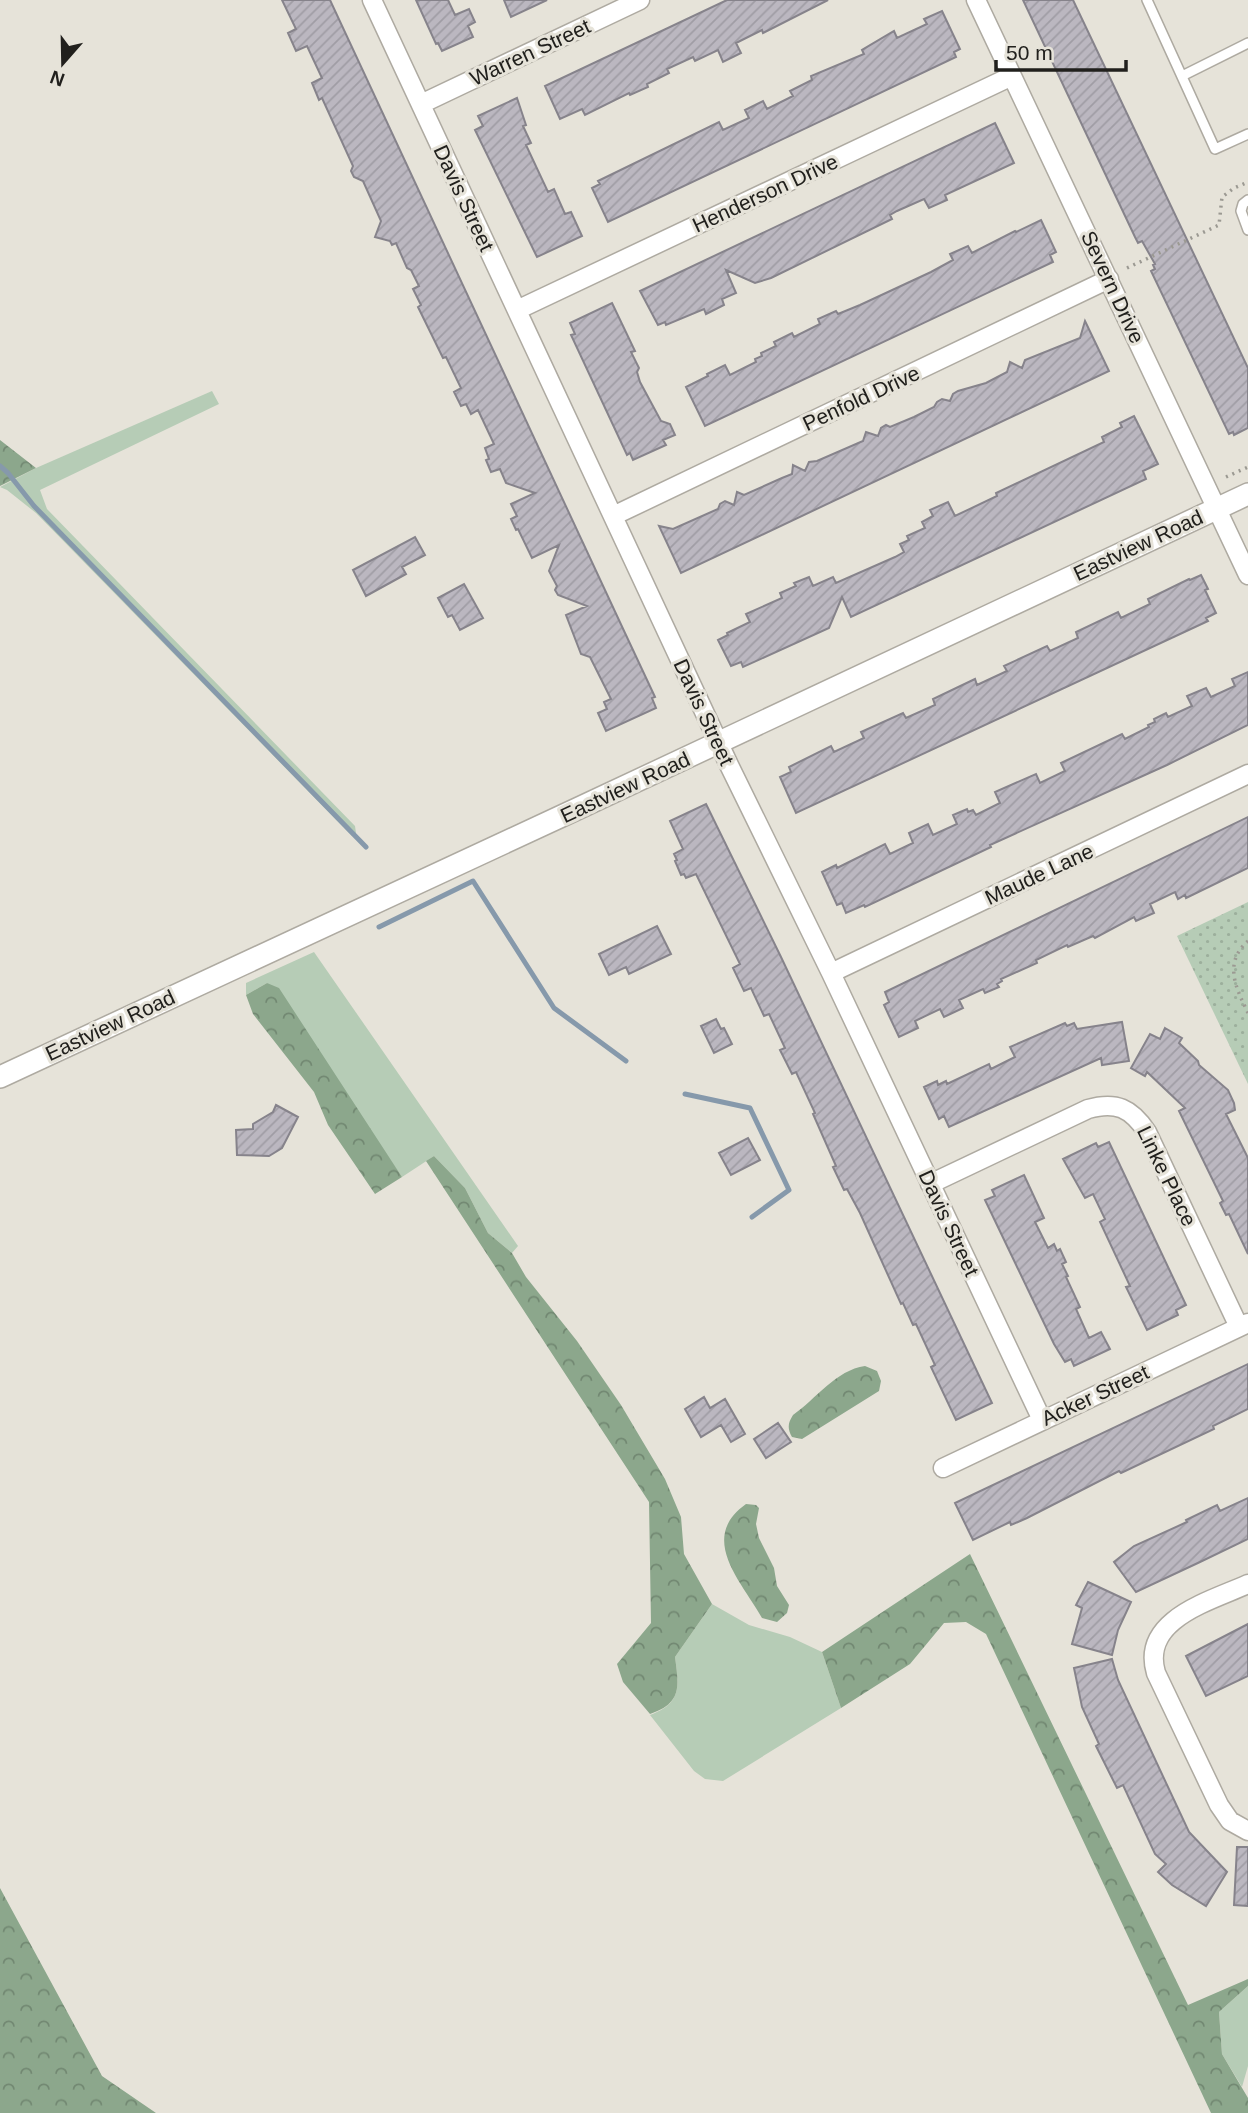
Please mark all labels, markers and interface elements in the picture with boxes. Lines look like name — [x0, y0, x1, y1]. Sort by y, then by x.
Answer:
street label: Warren Street — [466, 14, 594, 90]
north arrow — [28, 28, 98, 98]
scale bar — [996, 28, 1126, 72]
text: 50 m — [1006, 41, 1053, 64]
text: N — [47, 66, 67, 91]
street label: Davis Street — [429, 141, 499, 255]
street label: Henderson Drive — [689, 149, 841, 237]
street label: Severn Drive — [1077, 227, 1149, 347]
street label: Penfold Drive — [799, 361, 923, 435]
street label: Eastview Road — [1070, 505, 1206, 585]
street label: Davis Street — [669, 655, 739, 769]
street label: Eastview Road — [557, 747, 693, 827]
street label: Maude Lane — [981, 839, 1097, 909]
street label: Eastview Road — [42, 985, 178, 1065]
street label: Linke Place — [1133, 1122, 1201, 1230]
street label: Davis Street — [914, 1166, 984, 1280]
street label: Acker Street — [1038, 1360, 1152, 1430]

